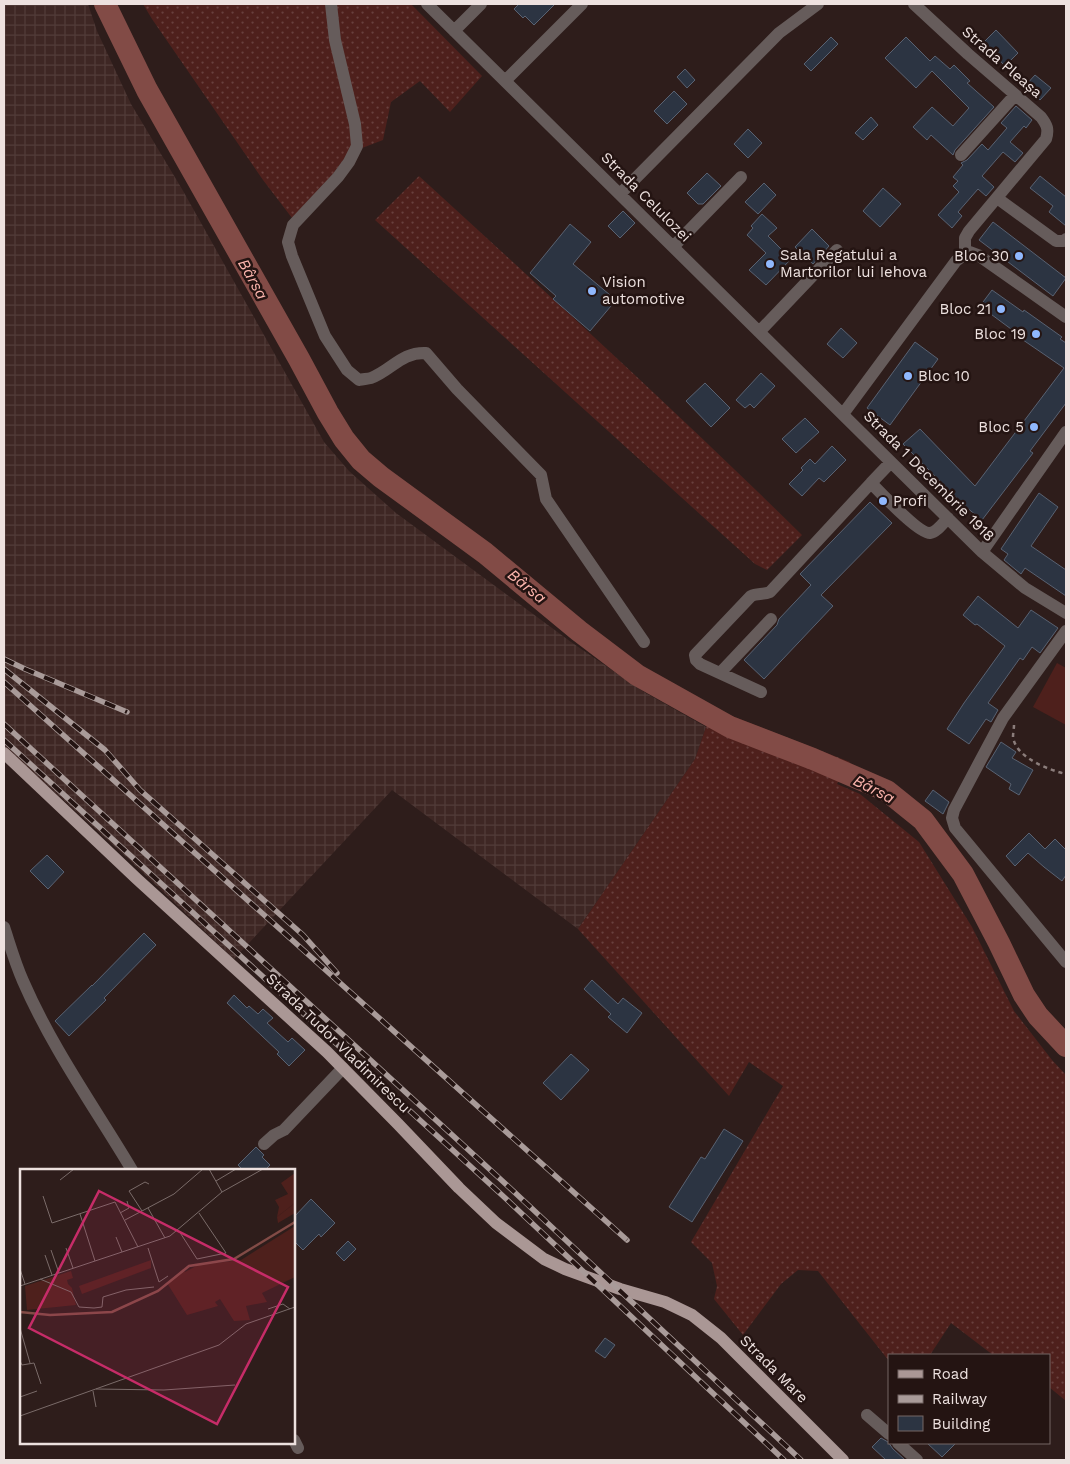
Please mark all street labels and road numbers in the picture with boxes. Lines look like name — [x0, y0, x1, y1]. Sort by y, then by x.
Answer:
street label: Strada Pleașa — [958, 22, 1046, 102]
street label: Strada Celulozei — [597, 148, 695, 246]
street label: Strada 1 Decembrie 1918 — [860, 407, 998, 545]
street label: Strada Tudor Vladimirescu — [262, 969, 414, 1117]
street label: Strada Mare — [736, 1331, 812, 1407]

